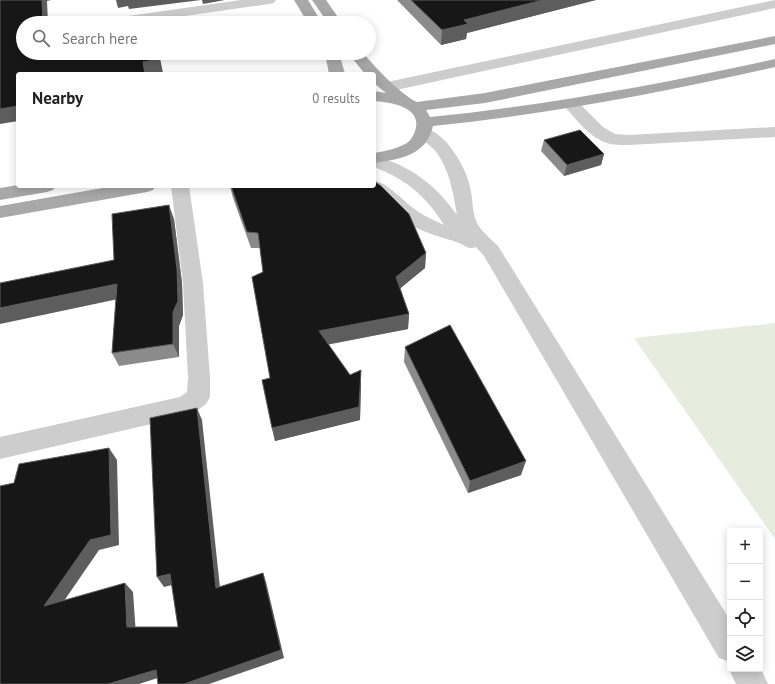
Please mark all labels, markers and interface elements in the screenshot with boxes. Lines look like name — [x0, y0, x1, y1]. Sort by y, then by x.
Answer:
search box — [16, 16, 376, 60]
icon: search — [30, 27, 52, 49]
text: Search here — [62, 29, 138, 48]
text: Nearby — [32, 87, 83, 109]
text: 0 results — [312, 90, 360, 107]
map controls — [727, 528, 763, 672]
button: + — [727, 528, 763, 564]
button: − — [727, 564, 763, 600]
button: locate — [727, 600, 763, 636]
button: layers — [727, 636, 763, 672]

